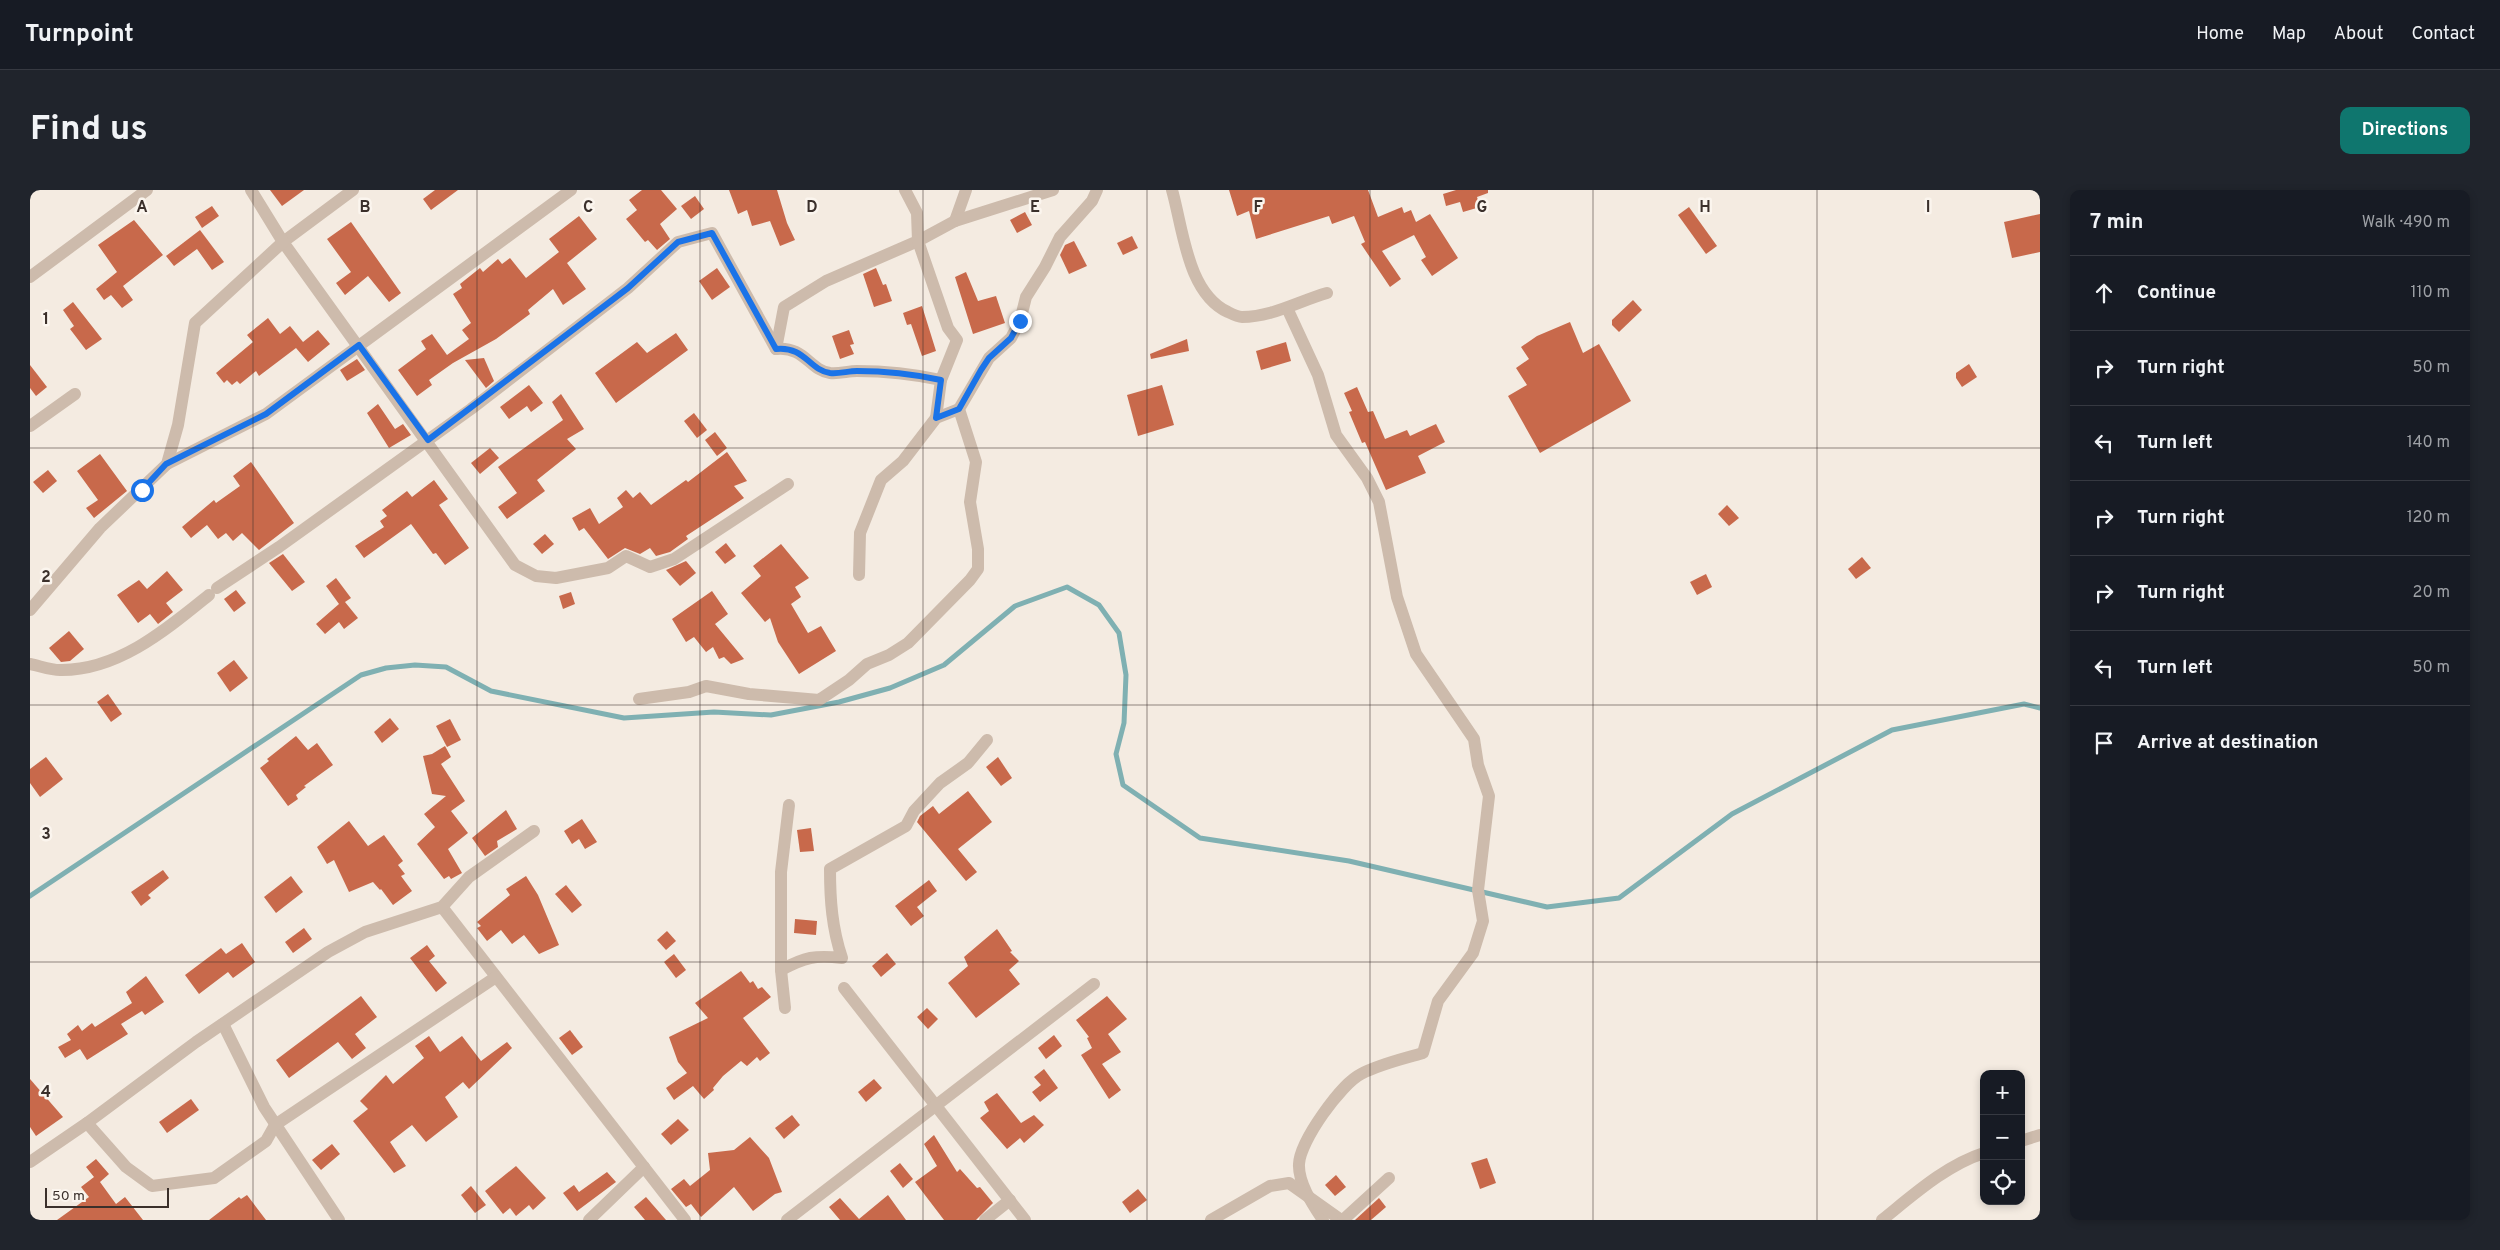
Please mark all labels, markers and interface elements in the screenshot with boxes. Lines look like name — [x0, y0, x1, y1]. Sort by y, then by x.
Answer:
text: Turnpoint — [25, 20, 134, 50]
text: Home — [2196, 23, 2244, 46]
text: Map — [2272, 23, 2306, 46]
text: About — [2334, 23, 2383, 46]
text: Contact — [2411, 23, 2475, 46]
button: Directions — [2340, 107, 2470, 154]
text: Find us — [30, 108, 148, 152]
text: A — [136, 198, 148, 218]
text: B — [359, 198, 371, 218]
text: C — [583, 198, 593, 218]
text: D — [806, 198, 818, 218]
text: E — [1030, 198, 1040, 218]
text: F — [1253, 198, 1263, 218]
text: G — [1477, 198, 1487, 218]
text: H — [1699, 198, 1711, 218]
text: I — [1926, 198, 1930, 218]
text: 7 min — [2090, 209, 2143, 236]
text: Walk · 490 m — [2362, 213, 2450, 233]
icon: ahead — [2090, 279, 2118, 307]
text: Continue — [2137, 281, 2216, 305]
text: 110 m — [2410, 283, 2450, 303]
text: 1 — [43, 310, 49, 330]
route end — [1009, 310, 1032, 333]
icon: right — [2090, 354, 2118, 382]
text: Turn right — [2137, 356, 2225, 380]
text: 50 m — [2413, 358, 2450, 378]
icon: left — [2090, 429, 2118, 457]
text: Turn left — [2137, 431, 2213, 455]
text: 140 m — [2407, 433, 2450, 453]
route start — [131, 479, 154, 502]
icon: right — [2090, 504, 2118, 532]
text: Turn right — [2137, 506, 2225, 530]
text: 120 m — [2407, 508, 2450, 528]
text: 2 — [41, 568, 51, 588]
icon: right — [2090, 579, 2118, 607]
text: Turn right — [2137, 581, 2225, 605]
text: 20 m — [2413, 583, 2450, 603]
icon: left — [2090, 654, 2118, 682]
text: Turn left — [2137, 656, 2213, 680]
text: 50 m — [2413, 658, 2450, 678]
icon: arrive — [2090, 729, 2118, 757]
text: Arrive at destination — [2137, 731, 2318, 755]
text: 3 — [41, 825, 51, 845]
map controls — [1980, 1070, 2025, 1205]
button: + — [1980, 1070, 2025, 1115]
text: 4 — [41, 1083, 51, 1103]
button: − — [1980, 1115, 2025, 1160]
button: locate — [1980, 1160, 2025, 1205]
scale bar — [45, 1185, 169, 1208]
text: 50 m — [52, 1188, 85, 1205]

